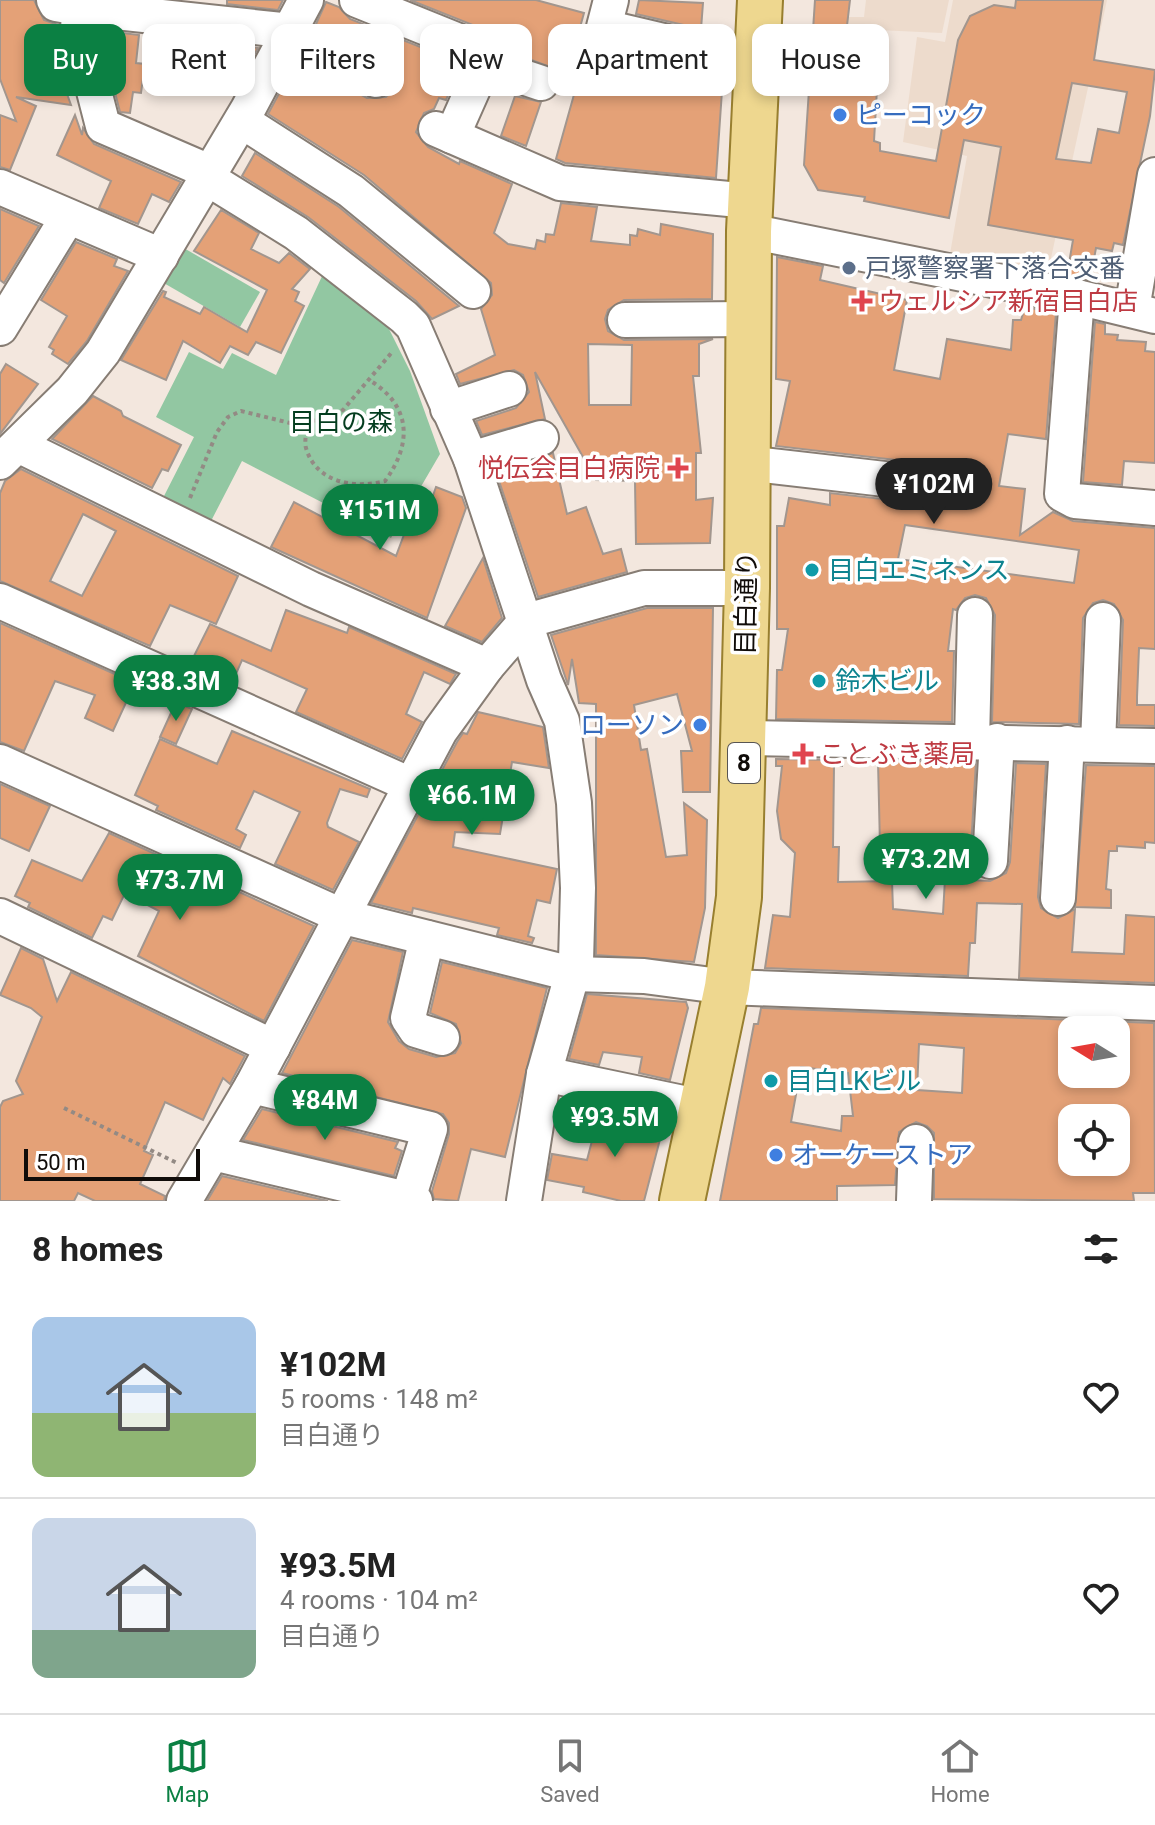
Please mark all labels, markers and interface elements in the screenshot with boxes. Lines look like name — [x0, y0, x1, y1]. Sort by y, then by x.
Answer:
chip: Buy — [24, 24, 126, 96]
chip: Rent — [142, 24, 255, 96]
chip: Filters — [271, 24, 404, 96]
chip: New — [420, 24, 532, 96]
chip: Apartment — [548, 24, 736, 96]
chip: House — [752, 24, 889, 96]
place label: ピーコック — [856, 100, 986, 130]
marker: ピーコック — [831, 106, 849, 124]
place label: 戸塚警察署下落合交番 — [865, 253, 1125, 283]
marker: 戸塚警察署下落合交番 — [840, 259, 858, 277]
place label: ウェルシア新宿目白店 — [878, 286, 1138, 316]
marker: ウェルシア新宿目白店 — [853, 292, 871, 310]
park label: 目白の森 — [289, 407, 393, 437]
place label: 悦伝会目白病院 — [478, 453, 660, 483]
marker: 悦伝会目白病院 — [667, 457, 689, 479]
pin: ¥102M — [878, 458, 990, 526]
text: ¥102M — [893, 469, 975, 499]
pin: ¥151M — [324, 484, 436, 552]
text: ¥151M — [339, 495, 421, 525]
street label: 目白通り — [730, 551, 762, 655]
place label: 目白エミネンス — [828, 555, 1009, 585]
marker: 目白エミネンス — [803, 561, 821, 579]
pin: ¥38.3M — [111, 655, 241, 723]
text: ¥38.3M — [132, 666, 221, 696]
place label: 鈴木ビル — [835, 666, 939, 696]
marker: 鈴木ビル — [810, 672, 828, 690]
place label: ローソン — [580, 710, 684, 740]
marker: ローソン — [691, 716, 709, 734]
place label: ことぶき薬局 — [819, 739, 975, 769]
road number: 8 — [728, 743, 760, 783]
marker: ことぶき薬局 — [794, 745, 812, 763]
pin: ¥66.1M — [407, 769, 537, 837]
text: ¥66.1M — [428, 780, 517, 810]
pin: ¥73.2M — [861, 833, 991, 901]
text: ¥73.2M — [882, 844, 971, 874]
pin: ¥73.7M — [115, 854, 245, 922]
text: ¥73.7M — [136, 865, 225, 895]
north arrow — [1058, 1016, 1130, 1088]
map controls — [1058, 1016, 1130, 1176]
place label: 目白LKビル — [787, 1066, 921, 1096]
marker: 目白LKビル — [762, 1072, 780, 1090]
pin: ¥84M — [278, 1074, 372, 1142]
text: ¥84M — [292, 1085, 358, 1115]
pin: ¥93.5M — [550, 1091, 680, 1159]
text: ¥93.5M — [571, 1102, 660, 1132]
button: locate — [1058, 1104, 1130, 1176]
place label: オーケーストア — [792, 1140, 973, 1170]
scale bar — [24, 1145, 200, 1181]
marker: オーケーストア — [767, 1146, 785, 1164]
text: 50 m — [36, 1150, 85, 1175]
icon: filters — [1079, 1227, 1123, 1271]
text: 8 homes — [32, 1229, 163, 1269]
text: ¥102M — [280, 1344, 387, 1384]
icon: home — [96, 1349, 192, 1445]
icon: heart — [1079, 1375, 1123, 1419]
text: 5 rooms · 148 m² — [280, 1384, 478, 1414]
text: 目白通り — [280, 1420, 384, 1450]
text: ¥93.5M — [280, 1545, 396, 1585]
icon: home — [96, 1550, 192, 1646]
icon: heart — [1079, 1576, 1123, 1620]
text: 4 rooms · 104 m² — [280, 1585, 478, 1615]
text: 目白通り — [280, 1621, 384, 1651]
tab: Map — [165, 1734, 209, 1807]
tab: Saved — [540, 1734, 600, 1807]
tab: Home — [930, 1734, 990, 1807]

